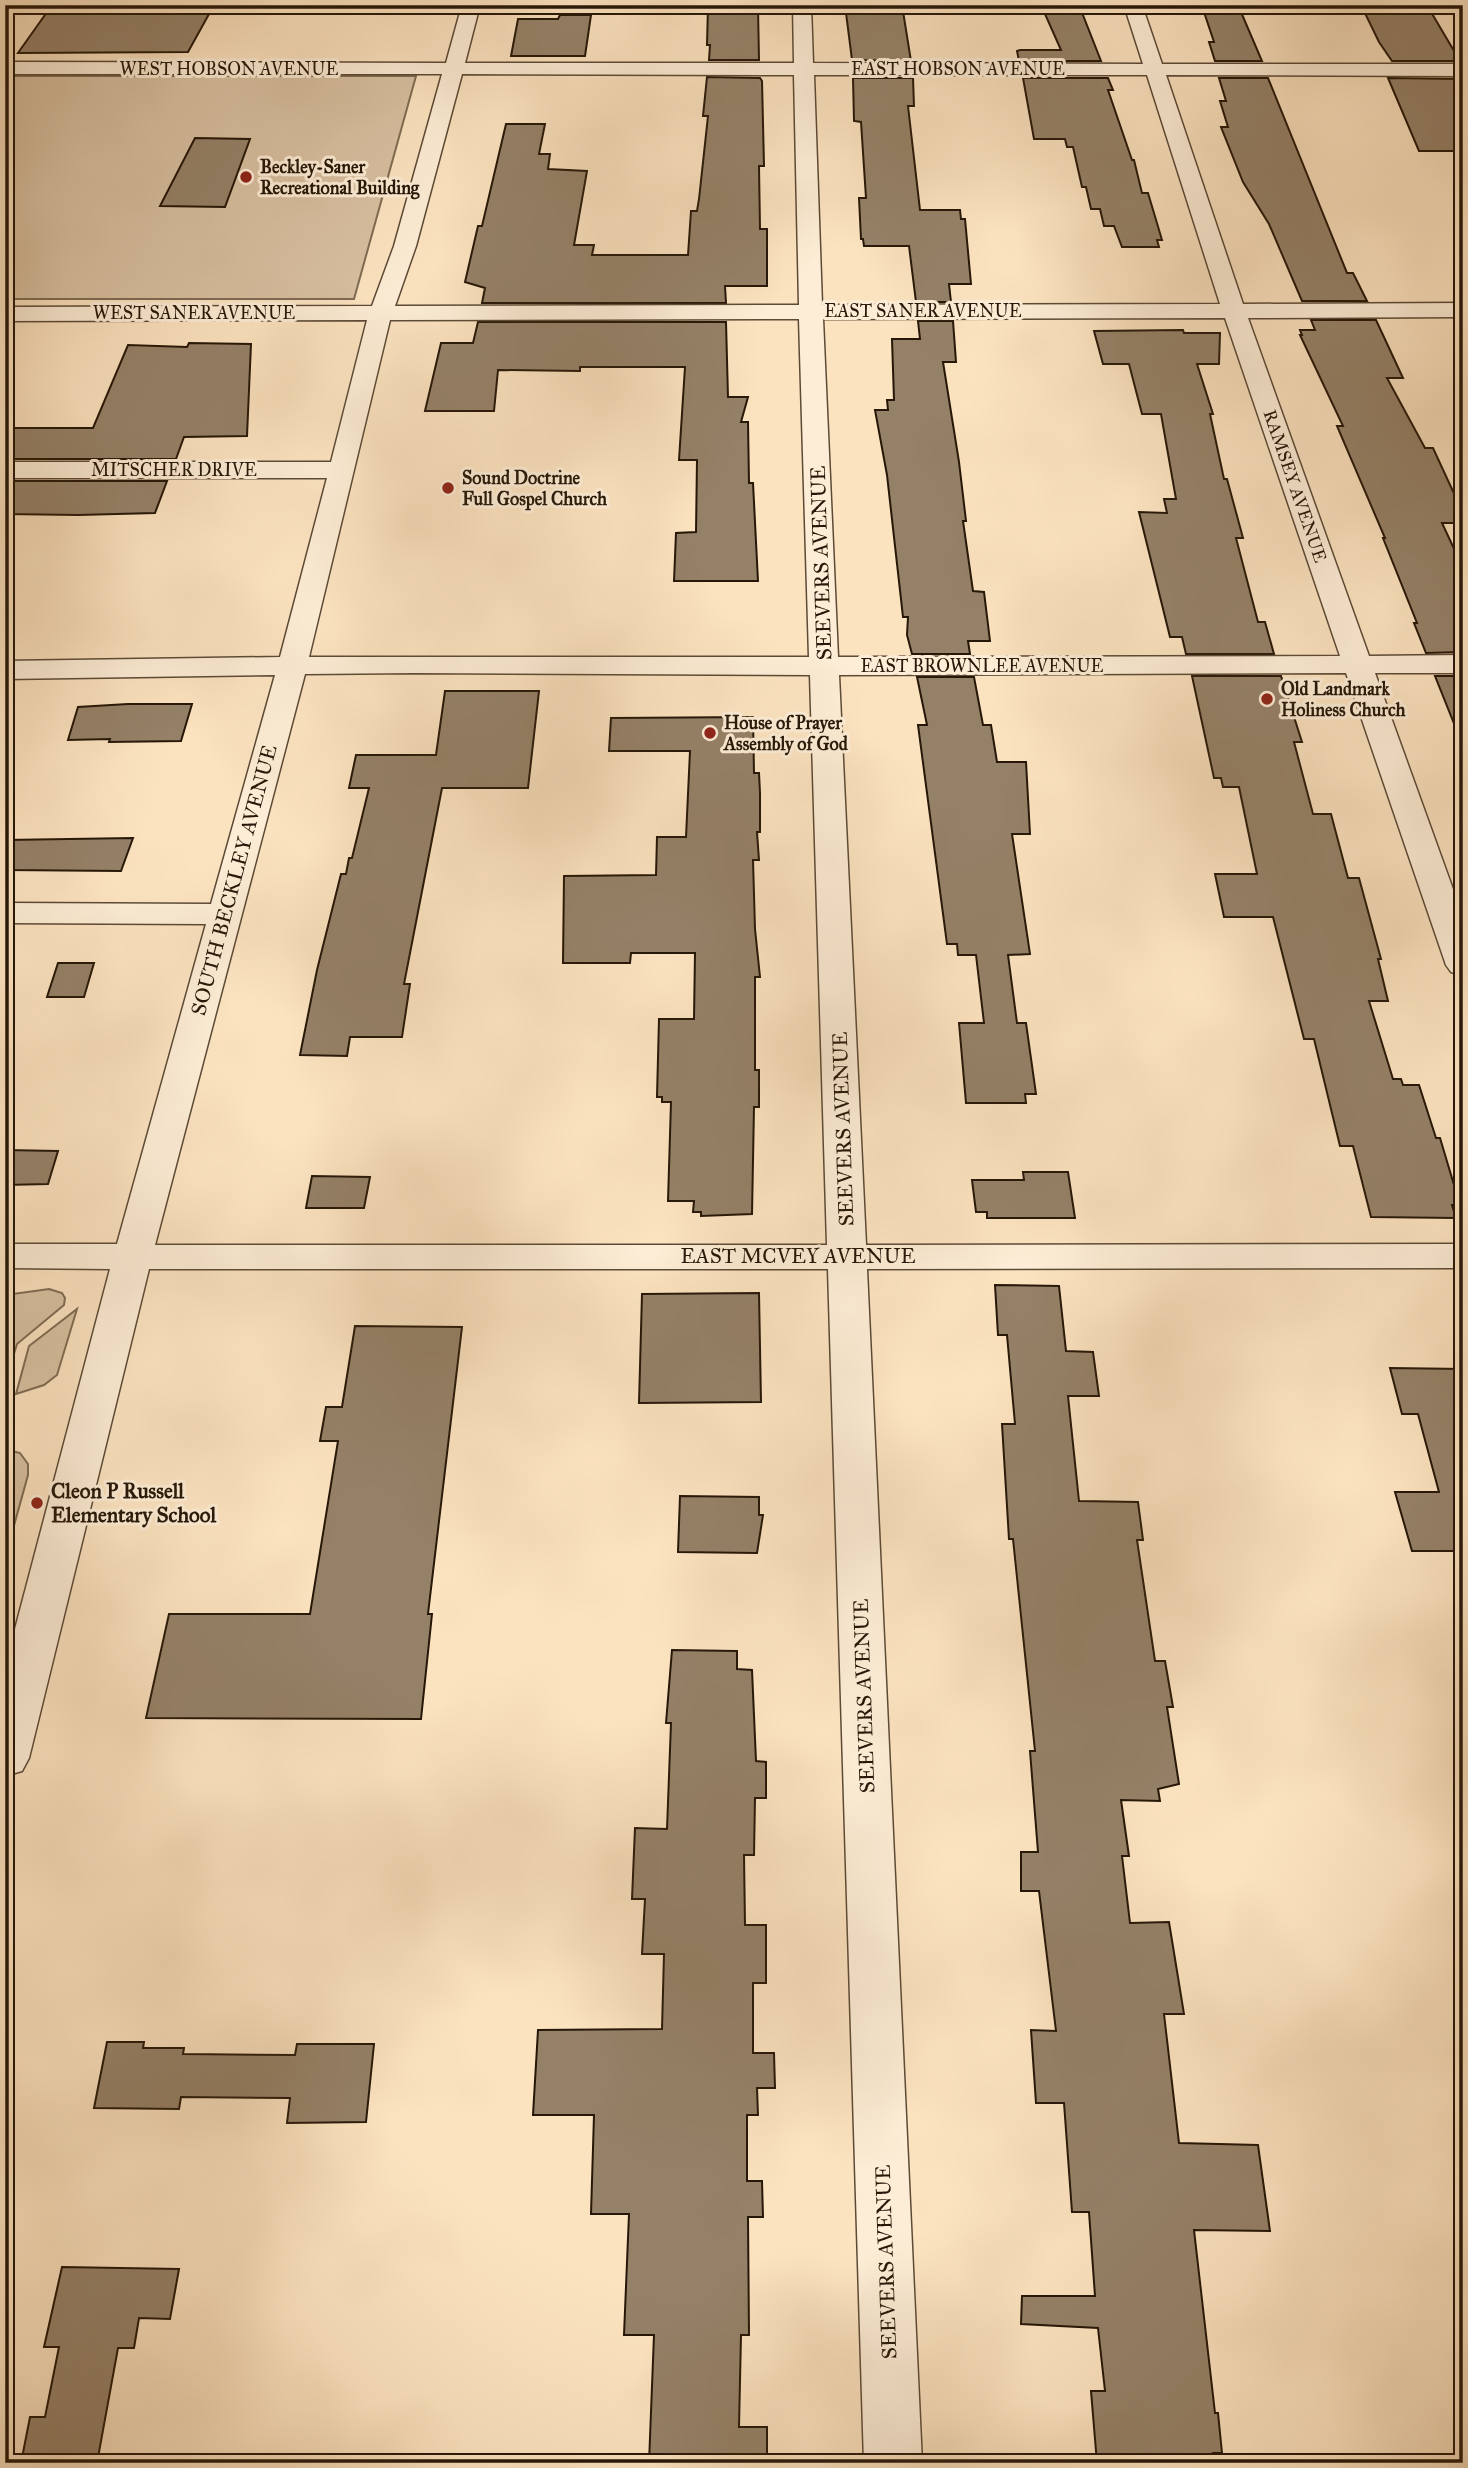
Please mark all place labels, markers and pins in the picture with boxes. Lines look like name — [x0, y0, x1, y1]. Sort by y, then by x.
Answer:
place label: Beckley-Saner Recreational Building — [260, 156, 420, 200]
marker: Beckley-Saner Recreational Building — [238, 169, 254, 185]
place label: Sound Doctrine Full Gospel Church — [462, 467, 608, 511]
marker: Sound Doctrine Full Gospel Church — [440, 480, 456, 496]
place label: Old Landmark Holiness Church — [1281, 678, 1407, 721]
marker: Old Landmark Holiness Church — [1259, 691, 1275, 707]
place label: House of Prayer Assembly of God — [723, 712, 849, 756]
marker: House of Prayer Assembly of God — [702, 725, 718, 741]
place label: Cleon P Russell Elementary School — [51, 1478, 217, 1528]
marker: Cleon P Russell Elementary School — [29, 1495, 45, 1511]

